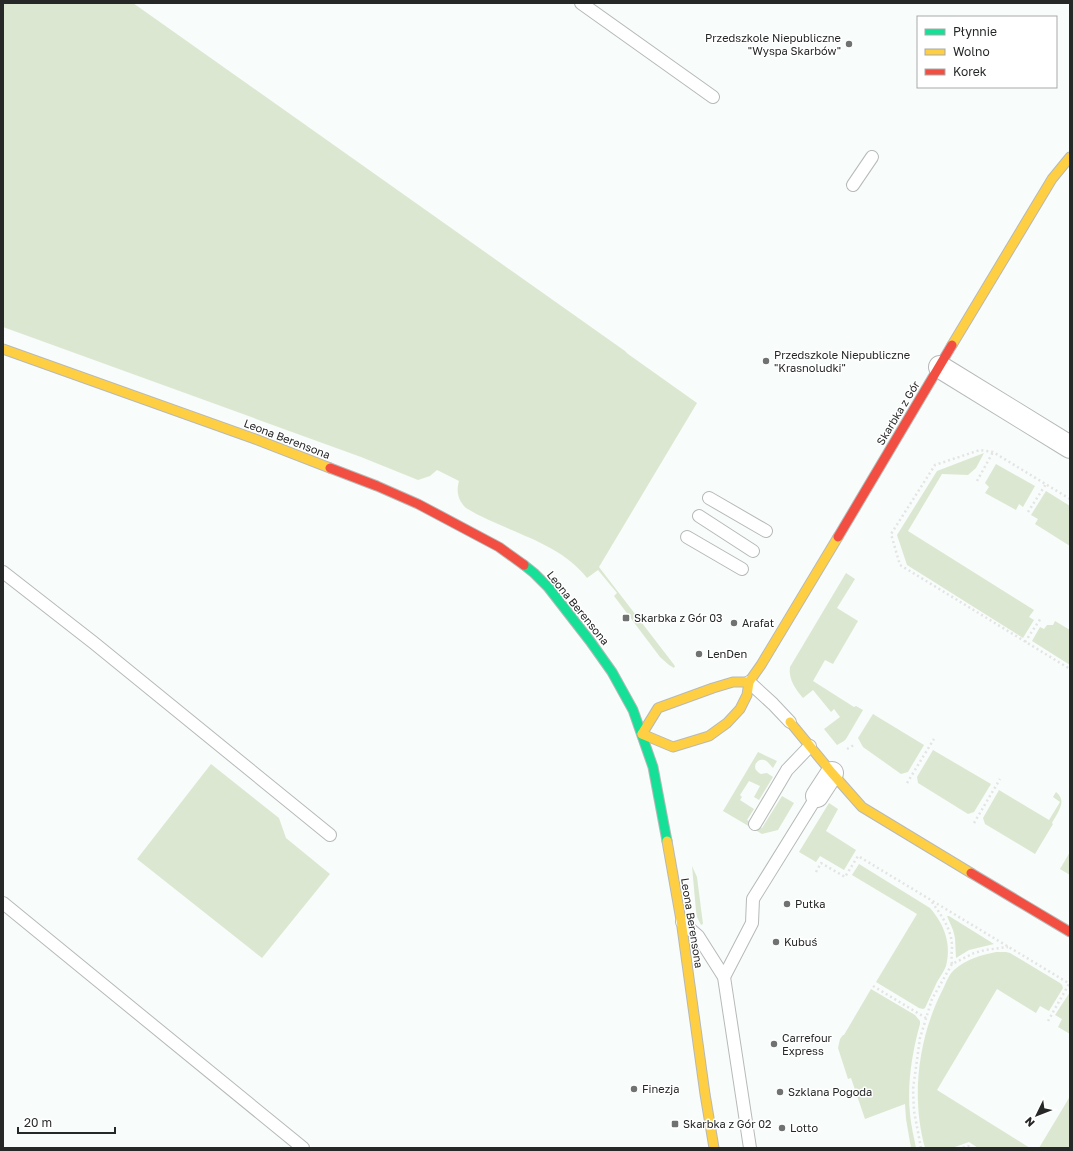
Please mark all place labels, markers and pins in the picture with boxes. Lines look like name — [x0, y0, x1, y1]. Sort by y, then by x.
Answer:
place label: Przedszkole Niepubliczne "Wyspa Skarbów" — [705, 31, 841, 57]
marker: Przedszkole Niepubliczne "Wyspa Skarbów" — [844, 39, 854, 49]
place label: Przedszkole Niepubliczne "Krasnoludki" — [774, 348, 910, 374]
marker: Przedszkole Niepubliczne "Krasnoludki" — [761, 356, 771, 366]
place label: Skarbka z Gór 03 — [634, 611, 723, 624]
marker: Skarbka z Gór 03 — [621, 613, 631, 623]
place label: Arafat — [742, 616, 774, 629]
marker: Arafat — [729, 618, 739, 628]
place label: LenDen — [707, 647, 747, 660]
marker: LenDen — [694, 649, 704, 659]
place label: Putka — [795, 897, 826, 910]
marker: Putka — [782, 899, 792, 909]
place label: Kubuś — [784, 935, 817, 948]
marker: Kubuś — [771, 937, 781, 947]
place label: Carrefour Express — [782, 1031, 833, 1057]
marker: Carrefour Express — [769, 1039, 779, 1049]
place label: Finezja — [642, 1082, 679, 1095]
marker: Finezja — [629, 1084, 639, 1094]
place label: Szklana Pogoda — [788, 1085, 872, 1098]
marker: Szklana Pogoda — [775, 1087, 785, 1097]
place label: Skarbka z Gór 02 — [683, 1117, 771, 1130]
marker: Skarbka z Gór 02 — [670, 1119, 680, 1129]
place label: Lotto — [790, 1121, 818, 1134]
marker: Lotto — [777, 1123, 787, 1133]

